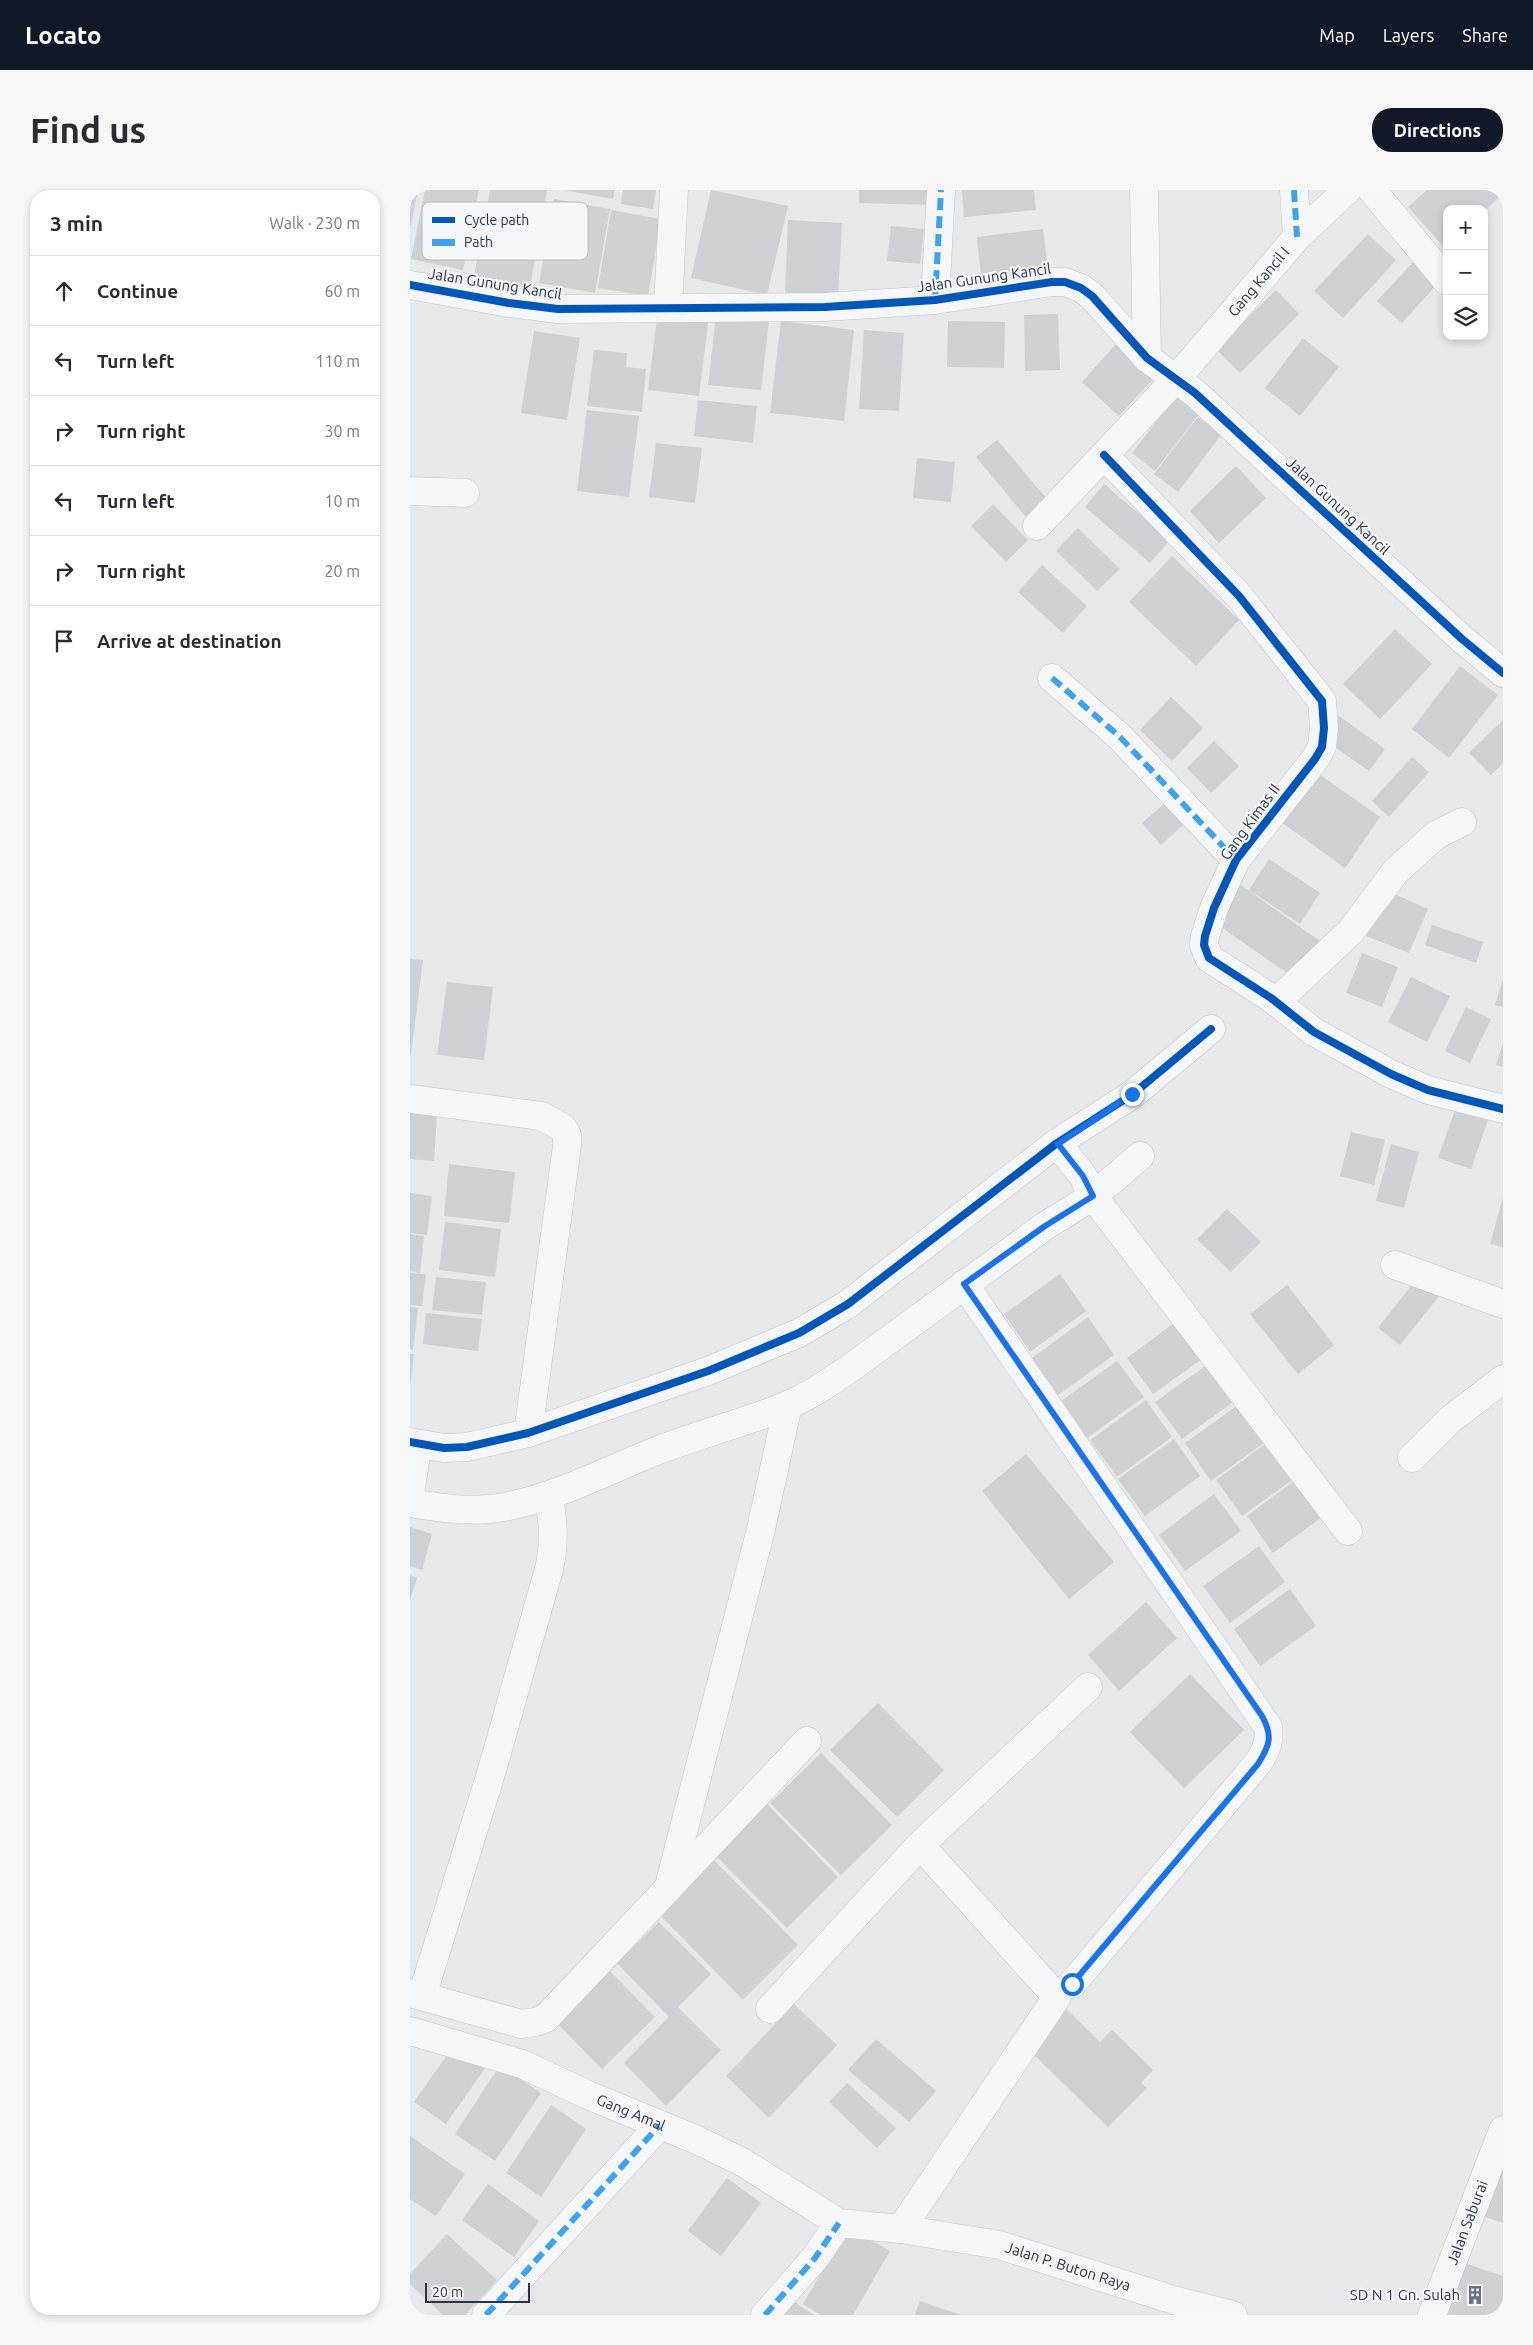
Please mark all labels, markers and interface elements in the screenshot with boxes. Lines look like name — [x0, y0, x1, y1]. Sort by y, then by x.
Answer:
text: Locato — [25, 22, 101, 49]
text: Map — [1319, 25, 1355, 45]
text: Layers — [1383, 25, 1434, 45]
text: Share — [1462, 25, 1508, 45]
button: Directions — [1372, 108, 1503, 152]
text: Find us — [30, 110, 146, 150]
legend — [422, 202, 588, 260]
map controls — [1443, 205, 1488, 340]
button: + — [1443, 205, 1488, 250]
text: 3 min — [50, 211, 103, 235]
text: Cycle path — [464, 212, 529, 228]
text: Walk · 230 m — [269, 214, 360, 232]
text: Path — [464, 234, 493, 250]
street label: Gang Kancil I — [1224, 243, 1293, 320]
button: − — [1443, 250, 1488, 295]
street label: Jalan Gunung Kancil — [916, 260, 1052, 295]
street label: Jalan Gunung Kancil — [427, 265, 563, 302]
icon: ahead — [50, 277, 78, 305]
text: Continue — [97, 280, 178, 302]
text: 60 m — [324, 282, 360, 300]
button: layers — [1443, 295, 1488, 340]
icon: left — [50, 347, 78, 375]
text: Turn left — [97, 350, 175, 372]
text: 110 m — [315, 352, 360, 370]
icon: right — [50, 417, 78, 445]
text: Turn right — [97, 420, 185, 442]
text: 30 m — [324, 422, 360, 440]
street label: Jalan Gunung Kancil — [1283, 453, 1394, 558]
icon: left — [50, 487, 78, 515]
text: Turn left — [97, 490, 175, 512]
text: 10 m — [324, 492, 360, 510]
icon: right — [50, 557, 78, 585]
text: Turn right — [97, 560, 185, 582]
text: 20 m — [324, 562, 360, 580]
icon: arrive — [50, 627, 78, 655]
text: Arrive at destination — [97, 630, 282, 652]
street label: Gang Kimas II — [1216, 780, 1283, 863]
route end — [1121, 1083, 1144, 1106]
route start — [1061, 1973, 1084, 1996]
street label: Gang Amal — [594, 2090, 668, 2134]
street label: Jalan Saburai — [1443, 2178, 1491, 2267]
street label: Jalan P. Buton Raya — [1003, 2238, 1133, 2294]
scale bar — [425, 2280, 530, 2303]
text: 20 m — [432, 2284, 463, 2300]
building icon: SD N 1 Gn. Sulah — [1464, 2284, 1486, 2306]
place label: SD N 1 Gn. Sulah — [1350, 2286, 1460, 2303]

